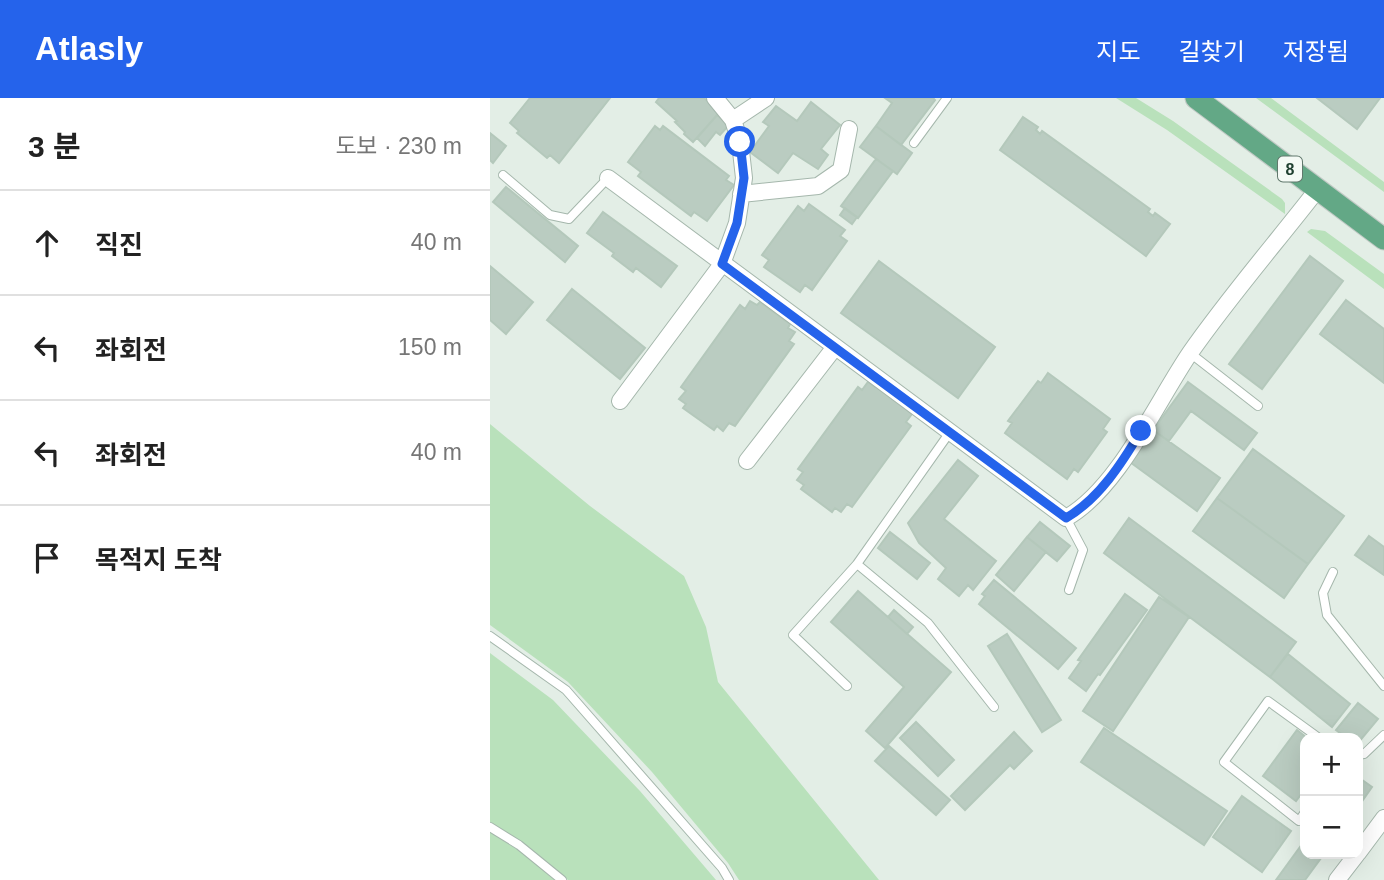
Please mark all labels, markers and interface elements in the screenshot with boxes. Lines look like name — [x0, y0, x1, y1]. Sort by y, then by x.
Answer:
text: Atlasly — [35, 30, 143, 67]
text: 지도 — [1096, 38, 1141, 65]
text: 길찾기 — [1179, 38, 1245, 65]
text: 저장됨 — [1283, 38, 1349, 65]
route start — [724, 126, 755, 157]
text: 3 분 — [28, 130, 81, 163]
text: 도보 · 230 m — [335, 133, 462, 159]
road number: 8 — [1278, 156, 1302, 181]
icon: ahead — [28, 224, 66, 262]
text: 40 m — [411, 229, 462, 255]
text: 직진 — [95, 230, 143, 260]
icon: left — [28, 329, 66, 367]
text: 150 m — [398, 334, 462, 360]
text: 좌회전 — [95, 335, 167, 365]
route end — [1125, 415, 1156, 446]
icon: left — [28, 434, 66, 472]
text: 40 m — [411, 439, 462, 465]
text: 좌회전 — [95, 440, 167, 470]
icon: arrive — [28, 539, 66, 577]
text: 목적지 도착 — [95, 545, 222, 575]
map controls — [1300, 733, 1363, 859]
button: + — [1300, 733, 1363, 796]
button: − — [1300, 796, 1363, 859]

